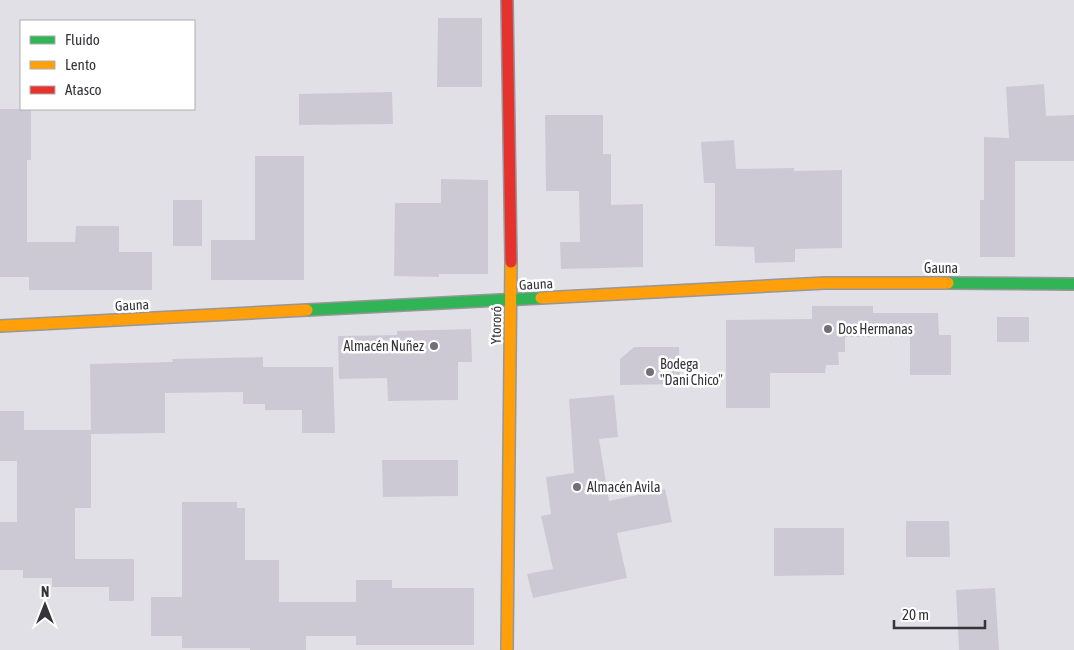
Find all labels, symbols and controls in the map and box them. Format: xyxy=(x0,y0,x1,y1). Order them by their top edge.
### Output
legend xyxy=(20,20,195,110)
text: Fluido xyxy=(65,31,100,48)
text: Lento xyxy=(65,56,96,73)
text: Atasco xyxy=(65,81,102,98)
street label: Gauna xyxy=(924,260,958,276)
street label: Gauna xyxy=(519,275,553,293)
street label: Gauna xyxy=(115,296,149,314)
street label: Ytororó xyxy=(488,306,504,344)
place label: Dos Hermanas xyxy=(838,321,913,337)
marker: Dos Hermanas xyxy=(822,323,834,335)
place label: Almacén Nuñez xyxy=(343,338,424,354)
marker: Almacén Nuñez xyxy=(428,340,440,352)
place label: Bodega "Dani Chico" xyxy=(660,356,723,388)
marker: Bodega "Dani Chico" xyxy=(644,366,656,378)
place label: Almacén Avila xyxy=(587,479,660,495)
marker: Almacén Avila xyxy=(571,481,583,493)
north arrow xyxy=(20,580,70,630)
text: N xyxy=(41,584,49,600)
scale bar xyxy=(894,598,985,630)
text: 20 m xyxy=(902,606,929,623)

